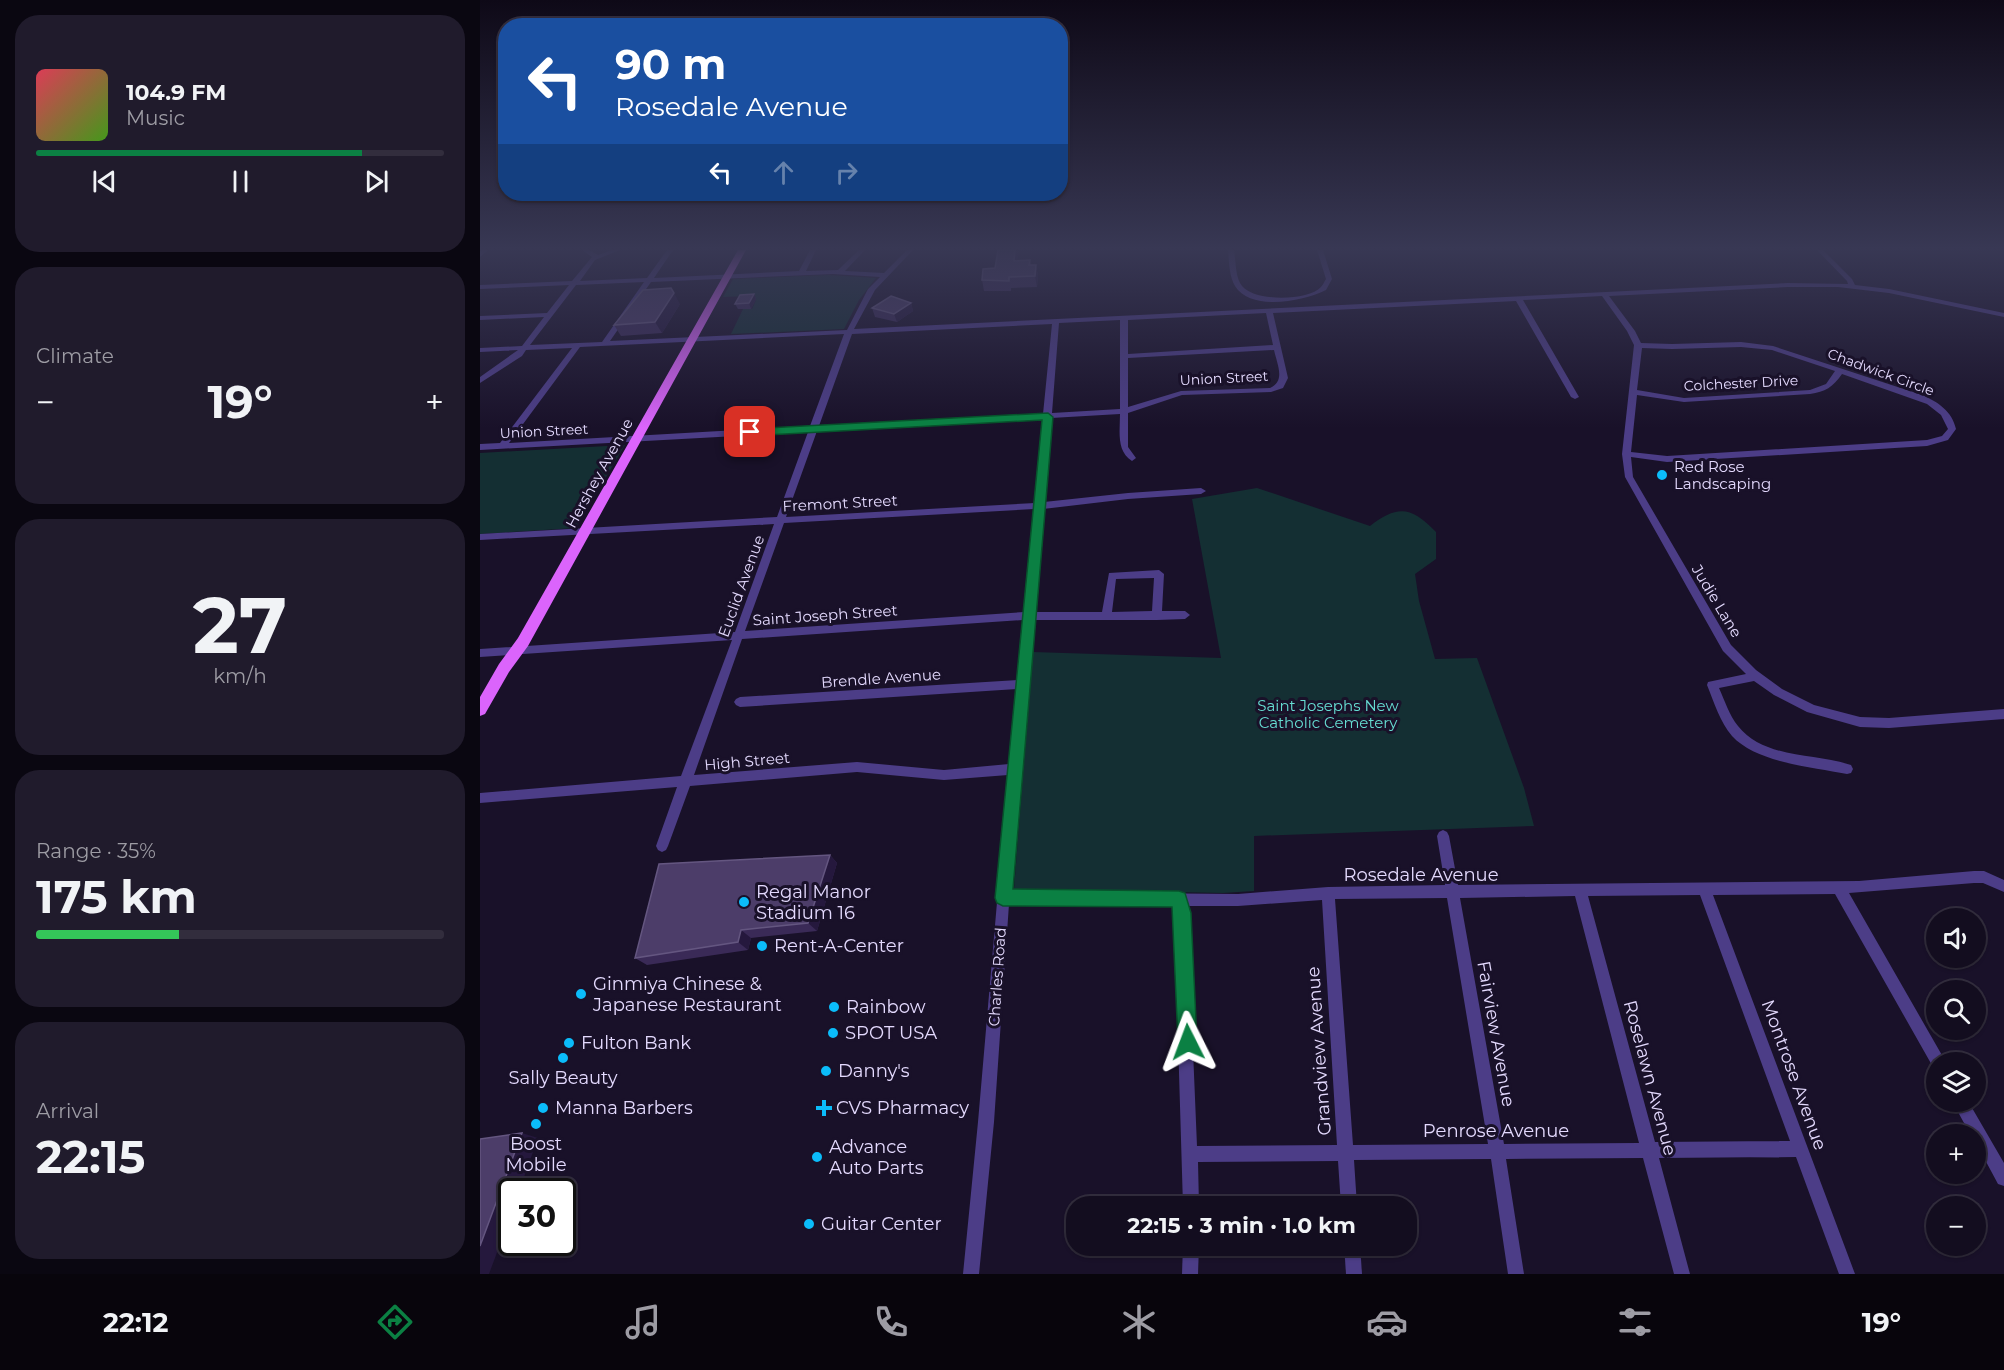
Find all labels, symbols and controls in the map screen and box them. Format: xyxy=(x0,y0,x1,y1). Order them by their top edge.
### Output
text: 90 m xyxy=(615,38,726,90)
icon: left xyxy=(516,42,594,120)
text: 104.9 FM xyxy=(126,79,226,106)
text: Rosedale Avenue xyxy=(615,90,848,123)
text: Music xyxy=(126,106,185,130)
icon: left xyxy=(704,156,737,189)
icon: ahead xyxy=(767,156,800,189)
icon: right xyxy=(830,156,863,189)
icon: previous xyxy=(88,165,121,198)
icon: pause xyxy=(224,165,257,198)
icon: next xyxy=(360,165,393,198)
text: Climate xyxy=(36,344,114,368)
street label: Chadwick Circle xyxy=(1825,344,1937,400)
street label: Union Street xyxy=(1179,367,1269,389)
street label: Colchester Drive xyxy=(1683,371,1799,395)
text: 19° xyxy=(207,374,273,429)
text: − xyxy=(36,382,55,422)
text: + xyxy=(425,382,444,422)
pin xyxy=(724,406,775,457)
street label: Hershey Avenue xyxy=(561,415,637,531)
icon: arrive xyxy=(733,415,766,448)
street label: Union Street xyxy=(499,420,589,442)
place label: Red Rose Landscaping xyxy=(1674,457,1771,493)
marker: Red Rose Landscaping xyxy=(1655,468,1669,482)
street label: Fremont Street xyxy=(782,491,898,515)
street label: Euclid Avenue xyxy=(714,532,768,640)
street label: Judie Lane xyxy=(1687,560,1746,641)
text: 27 xyxy=(193,577,287,673)
street label: Saint Joseph Street xyxy=(752,600,898,630)
text: km/h xyxy=(213,664,267,688)
street label: Brendle Avenue xyxy=(820,664,942,692)
park label: Saint Josephs New Catholic Cemetery xyxy=(1257,696,1400,732)
street label: High Street xyxy=(703,748,791,774)
text: Range · 35% xyxy=(36,839,156,863)
street label: Rosedale Avenue xyxy=(1343,864,1499,886)
text: 175 km xyxy=(36,869,197,924)
place label: Regal Manor Stadium 16 xyxy=(756,881,871,924)
marker: Regal Manor Stadium 16 xyxy=(737,895,751,909)
map controls xyxy=(1926,908,1986,1256)
button: sound xyxy=(1926,908,1986,968)
street label: Charles Road xyxy=(984,927,1010,1027)
place label: Rent-A-Center xyxy=(774,935,904,957)
marker: Rent-A-Center xyxy=(755,939,769,953)
street label: Fairview Avenue xyxy=(1472,959,1520,1109)
street label: Grandview Avenue xyxy=(1302,966,1336,1136)
place label: Ginmiya Chinese & Japanese Restaurant xyxy=(592,973,782,1016)
button: search xyxy=(1926,980,1986,1040)
marker: Ginmiya Chinese & Japanese Restaurant xyxy=(574,987,588,1001)
place label: Rainbow xyxy=(846,996,926,1018)
street label: Montrose Avenue xyxy=(1757,997,1831,1153)
street label: Roselawn Avenue xyxy=(1619,998,1681,1158)
marker: Rainbow xyxy=(827,1000,841,1014)
position arrow xyxy=(1156,1010,1220,1074)
place label: SPOT USA xyxy=(845,1022,937,1044)
marker: SPOT USA xyxy=(826,1026,840,1040)
place label: Fulton Bank xyxy=(581,1032,691,1054)
marker: Fulton Bank xyxy=(562,1036,576,1050)
marker: Sally Beauty xyxy=(556,1051,570,1065)
button: layers xyxy=(1926,1052,1986,1112)
place label: Danny's xyxy=(838,1060,910,1082)
marker: Danny's xyxy=(819,1064,833,1078)
place label: Sally Beauty xyxy=(508,1067,618,1089)
place label: Manna Barbers xyxy=(555,1097,693,1119)
place label: CVS Pharmacy xyxy=(836,1097,969,1119)
text: Arrival xyxy=(36,1099,99,1123)
marker: Manna Barbers xyxy=(536,1101,550,1115)
marker: CVS Pharmacy xyxy=(817,1101,831,1115)
marker: Boost Mobile xyxy=(529,1117,543,1131)
street label: Penrose Avenue xyxy=(1423,1120,1569,1142)
button: + xyxy=(1926,1124,1986,1184)
text: 22:15 xyxy=(36,1129,145,1184)
place label: Boost Mobile xyxy=(505,1133,567,1176)
place label: Advance Auto Parts xyxy=(829,1136,924,1179)
marker: Advance Auto Parts xyxy=(810,1150,824,1164)
speed limit sign: 30 xyxy=(498,1178,576,1256)
button: − xyxy=(1926,1196,1986,1256)
text: 22:15 · 3 min · 1.0 km xyxy=(1127,1212,1356,1239)
place label: Guitar Center xyxy=(821,1213,942,1235)
marker: Guitar Center xyxy=(802,1217,816,1231)
icon: directions xyxy=(374,1301,416,1343)
icon: music xyxy=(622,1301,664,1343)
icon: phone xyxy=(870,1301,912,1343)
icon: climate xyxy=(1118,1301,1160,1343)
icon: car xyxy=(1366,1301,1408,1343)
icon: filters xyxy=(1614,1301,1656,1343)
text: 22:12 xyxy=(103,1306,168,1339)
text: 19° xyxy=(1862,1306,1901,1339)

